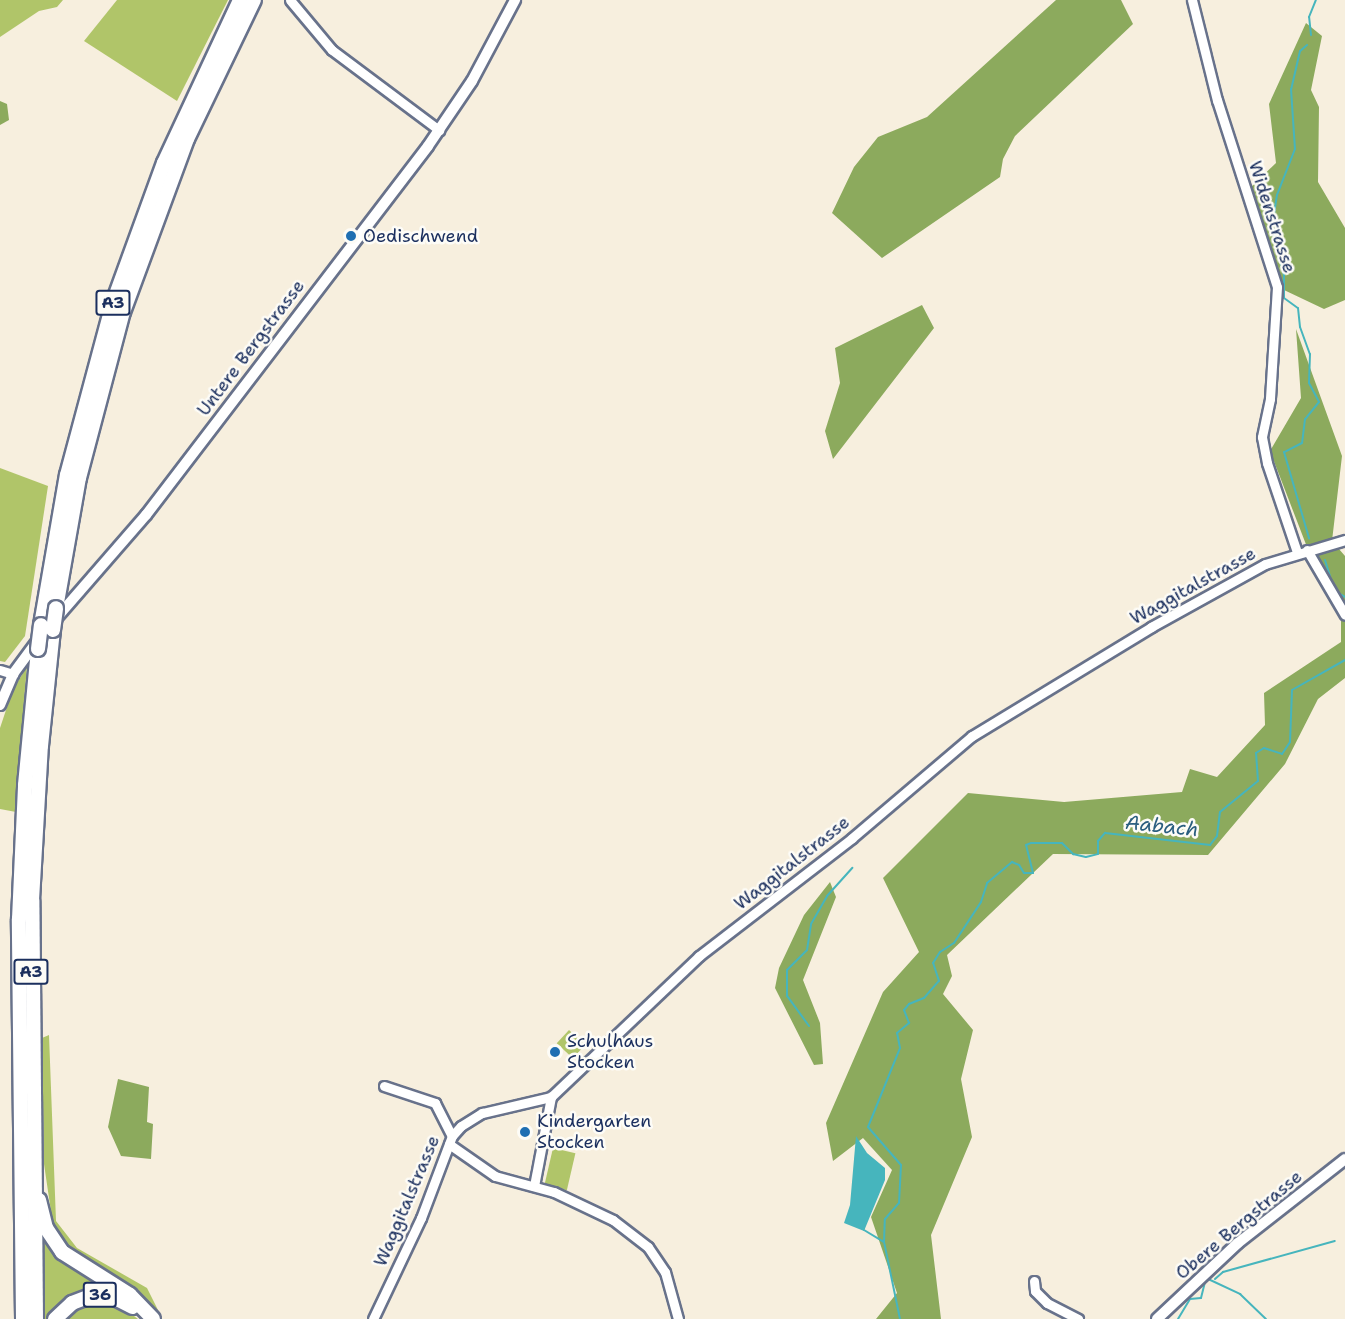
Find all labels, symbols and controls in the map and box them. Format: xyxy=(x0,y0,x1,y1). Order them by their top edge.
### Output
street label: Widenstrasse xyxy=(1244,158,1300,276)
place label: Oedischwend xyxy=(363,225,478,247)
marker: Oedischwend xyxy=(344,229,358,243)
street label: Untere Bergstrasse xyxy=(193,276,309,420)
road number: A3 xyxy=(95,290,131,316)
street label: Waggitalstrasse xyxy=(1126,543,1260,629)
water label: Aabach xyxy=(1124,810,1200,842)
street label: Waggitalstrasse xyxy=(730,811,854,915)
road number: A3 xyxy=(13,959,49,985)
place label: Schulhaus Stocken xyxy=(567,1031,653,1074)
marker: Schulhaus Stocken xyxy=(548,1045,562,1059)
place label: Kindergarten Stocken xyxy=(537,1111,651,1154)
marker: Kindergarten Stocken xyxy=(518,1125,532,1139)
street label: Waggitalstrasse xyxy=(370,1132,444,1270)
street label: Obere Bergstrasse xyxy=(1171,1166,1307,1284)
road number: 36 xyxy=(82,1282,118,1308)

